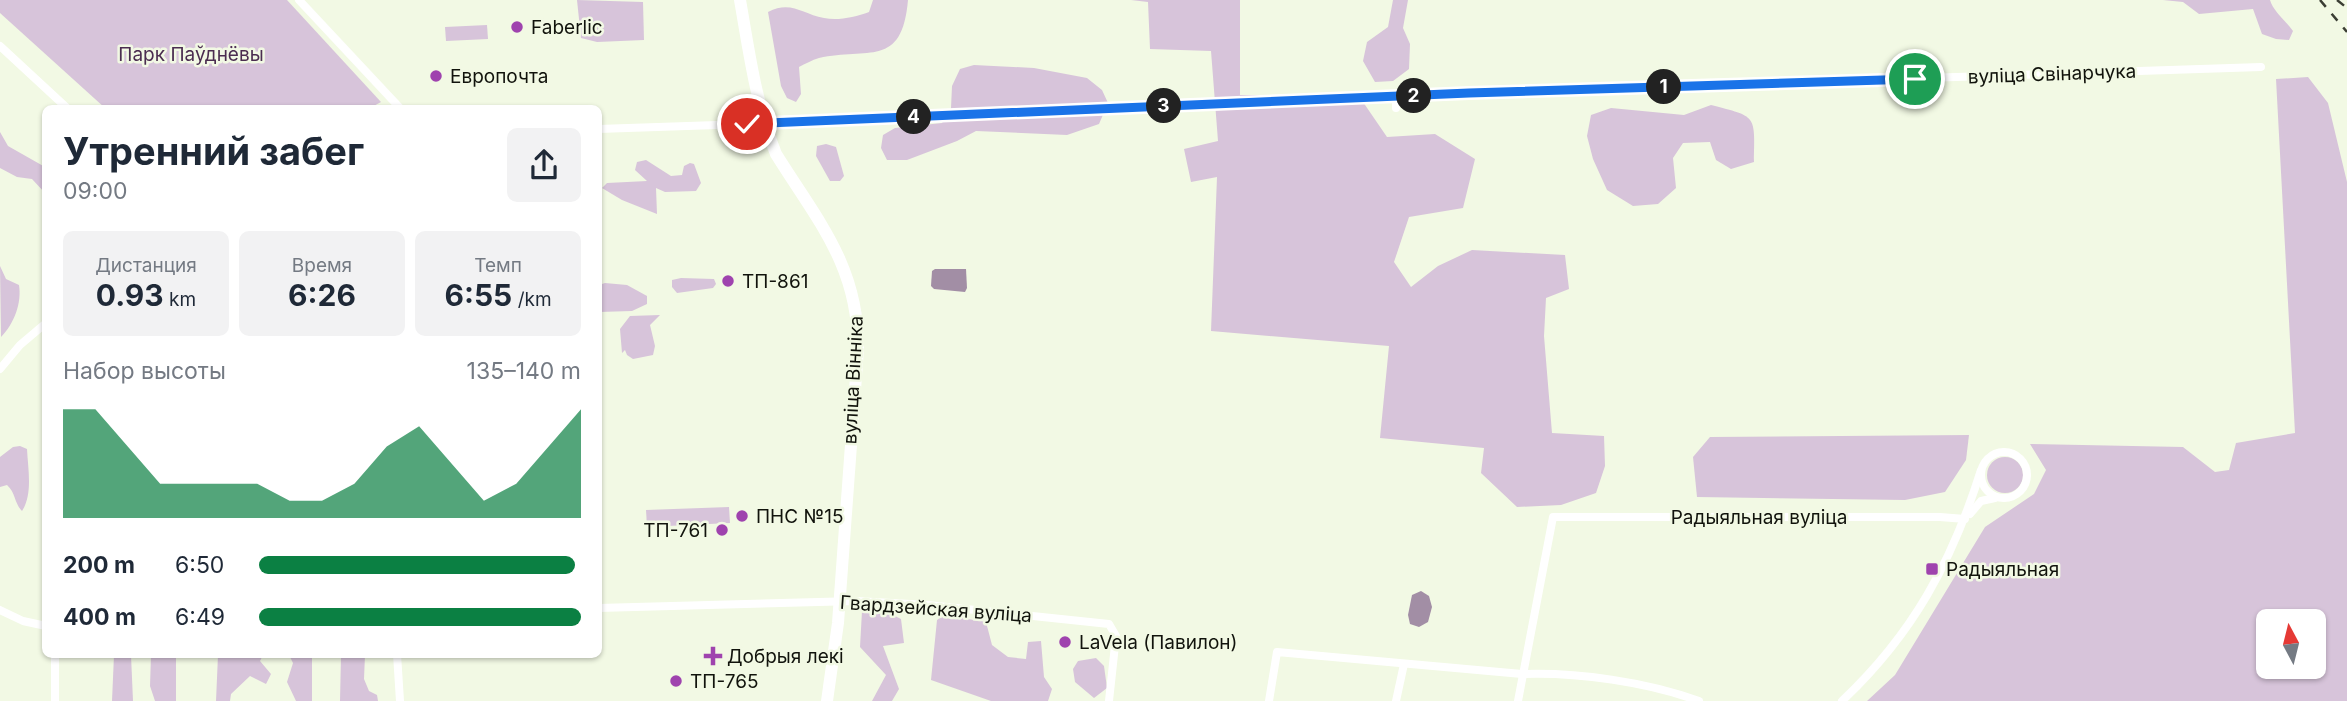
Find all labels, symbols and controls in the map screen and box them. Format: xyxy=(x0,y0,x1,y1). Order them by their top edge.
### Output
place label: Faberlic xyxy=(531,16,603,39)
marker: Faberlic xyxy=(509,19,525,35)
park label: Парк Паўднёвы xyxy=(118,43,264,66)
pin xyxy=(1885,49,1945,109)
icon: arrive xyxy=(1896,60,1934,98)
street label: вуліца Свінарчука xyxy=(1967,60,2137,88)
place label: Европочта xyxy=(450,65,548,88)
marker: Европочта xyxy=(428,68,444,84)
pin: 1 xyxy=(1646,70,1682,104)
text: 1 xyxy=(1659,75,1668,98)
pin: 2 xyxy=(1396,78,1432,114)
text: 2 xyxy=(1408,84,1419,107)
pin: 3 xyxy=(1146,88,1182,124)
pin xyxy=(717,94,777,154)
text: 3 xyxy=(1157,94,1170,117)
pin: 4 xyxy=(897,100,932,134)
icon: check xyxy=(728,105,766,143)
text: 4 xyxy=(907,105,920,128)
text: Утренний забег xyxy=(63,128,364,174)
button: share xyxy=(507,128,581,202)
text: 09:00 xyxy=(63,177,127,205)
text: Дистанция xyxy=(95,254,197,277)
text: Время xyxy=(292,254,352,277)
text: Темп xyxy=(474,254,522,277)
place label: ТП-861 xyxy=(742,270,808,293)
marker: ТП-861 xyxy=(720,273,736,289)
text: 0.93 xyxy=(96,277,164,313)
text: 6:26 xyxy=(288,277,356,313)
text: 6:55 xyxy=(444,277,512,313)
text: km xyxy=(164,288,196,311)
text: /km xyxy=(512,288,552,311)
street label: вуліца Вінніка xyxy=(838,315,868,445)
text: Набор высоты xyxy=(63,357,226,385)
text: 135–140 m xyxy=(467,357,581,385)
place label: ПНС №15 xyxy=(756,505,844,528)
street label: Радыяльная вуліца xyxy=(1671,506,1847,529)
marker: ПНС №15 xyxy=(734,508,750,524)
place label: ТП-761 xyxy=(643,519,708,542)
marker: ТП-761 xyxy=(714,522,730,538)
text: 200 m xyxy=(63,551,135,579)
text: 6:50 xyxy=(175,551,224,579)
place label: Радыяльная xyxy=(1946,558,2059,581)
marker: Радыяльная xyxy=(1924,561,1940,577)
street label: Гвардзейская вуліца xyxy=(839,591,1033,627)
text: 400 m xyxy=(63,603,136,631)
text: 6:49 xyxy=(175,603,225,631)
north arrow xyxy=(2256,609,2326,679)
map controls xyxy=(2256,609,2326,679)
place label: LaVela (Павилон) xyxy=(1079,631,1237,654)
marker: LaVela (Павилон) xyxy=(1057,634,1073,650)
place label: Добрыя лекі xyxy=(727,645,844,668)
marker: Добрыя лекі xyxy=(705,648,721,664)
place label: ТП-765 xyxy=(690,670,759,693)
marker: ТП-765 xyxy=(668,673,684,689)

